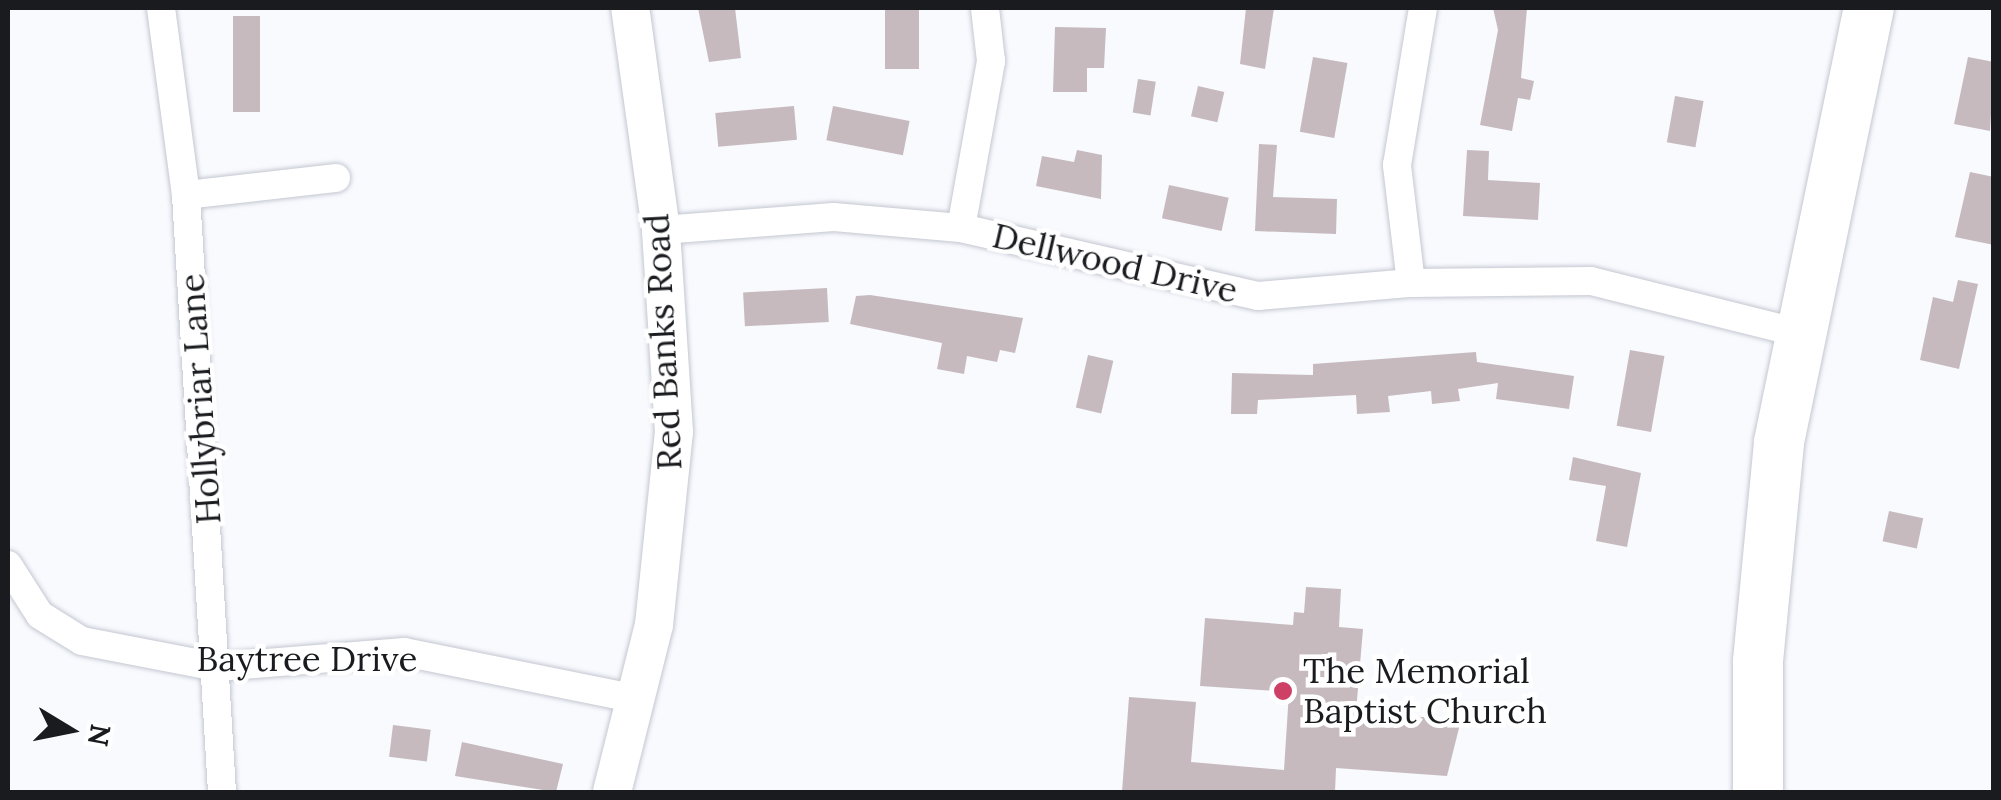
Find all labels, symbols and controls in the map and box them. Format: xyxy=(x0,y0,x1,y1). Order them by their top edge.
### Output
street label: Red Banks Road xyxy=(635,213,691,471)
street label: Dellwood Drive xyxy=(988,214,1242,312)
street label: Hollybriar Lane xyxy=(170,272,230,526)
street label: Baytree Drive xyxy=(196,638,418,680)
place label: The Memorial Baptist Church xyxy=(1303,650,1547,732)
north arrow xyxy=(20,680,120,780)
marker: The Memorial Baptist Church xyxy=(1272,680,1294,702)
text: N xyxy=(80,721,119,749)

